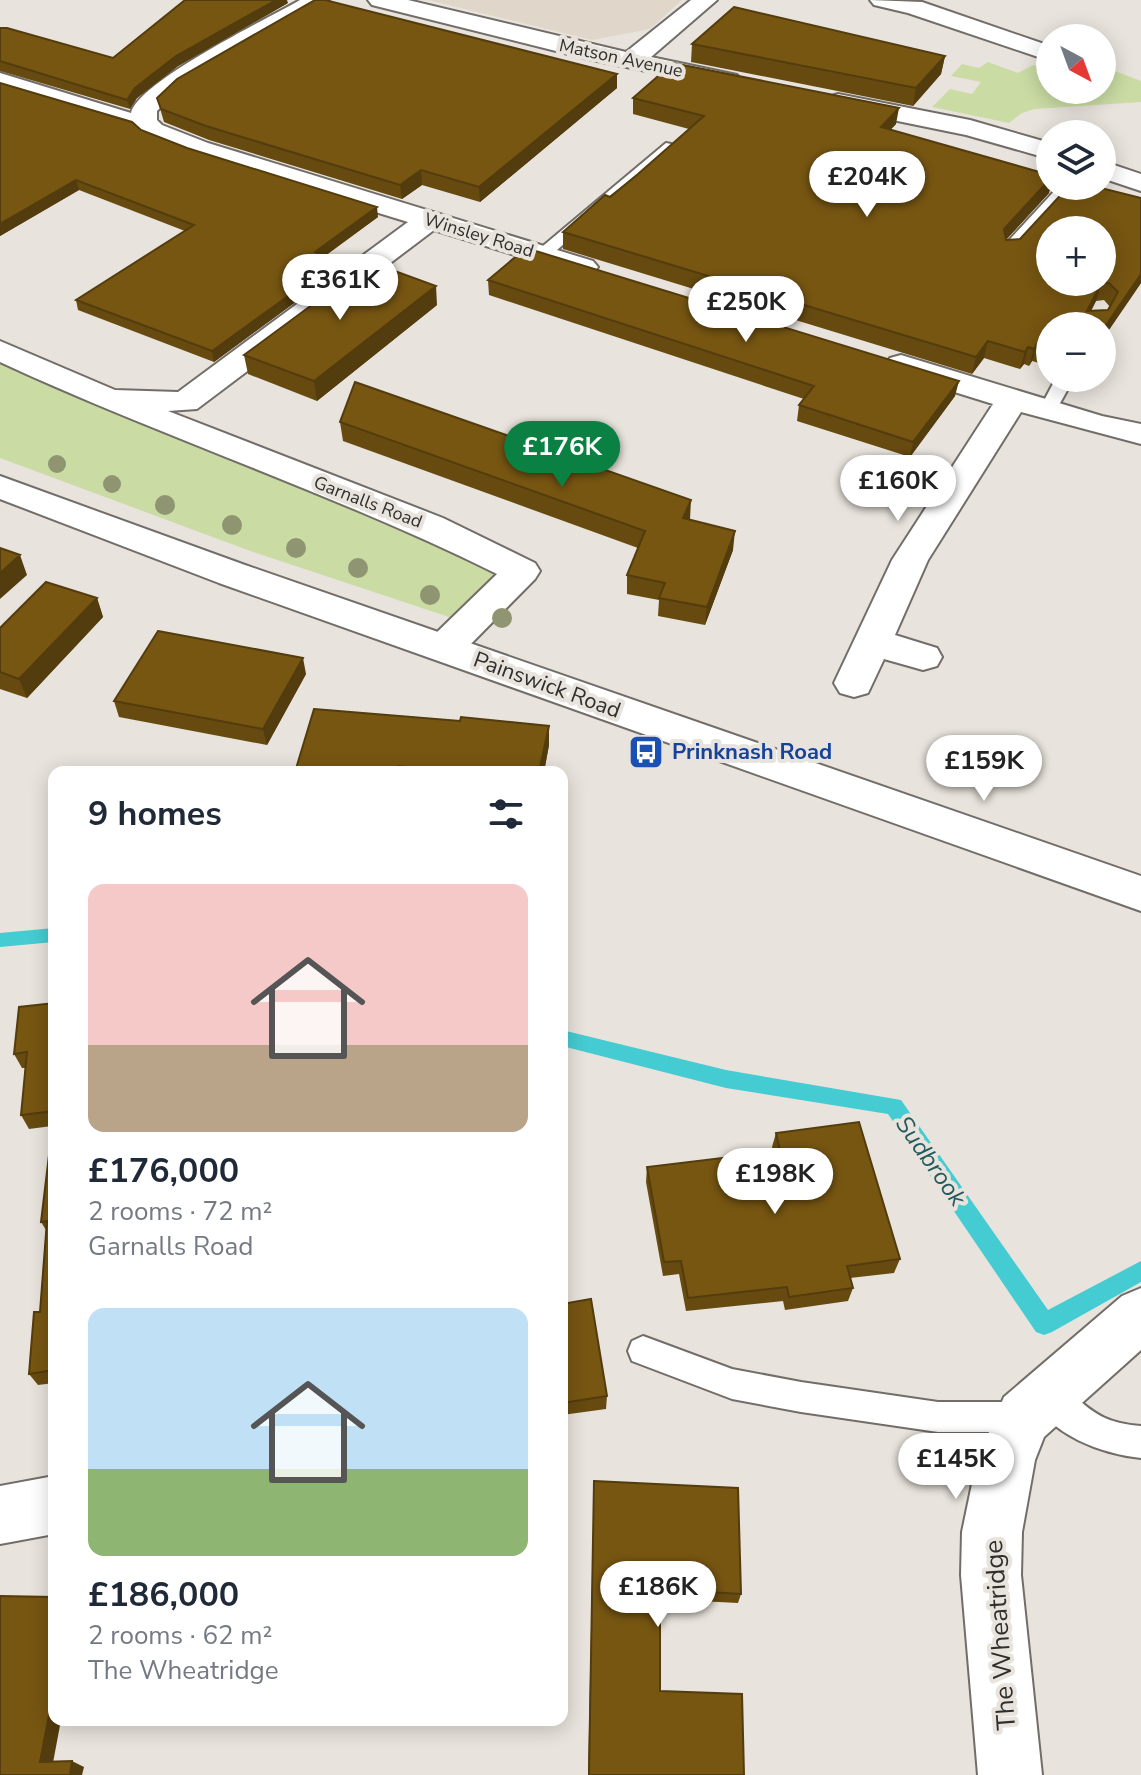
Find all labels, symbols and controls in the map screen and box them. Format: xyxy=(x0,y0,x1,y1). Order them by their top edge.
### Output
north arrow xyxy=(1036,24,1116,104)
map controls xyxy=(1036,24,1116,392)
street label: Matson Avenue xyxy=(557,33,685,83)
button: layers xyxy=(1036,120,1116,200)
pin: £204K xyxy=(811,151,923,219)
text: £204K xyxy=(827,159,907,194)
street label: Winsley Road xyxy=(421,207,537,263)
button: + xyxy=(1036,216,1116,296)
pin: £361K xyxy=(284,254,396,322)
text: £361K xyxy=(300,262,380,297)
pin: £250K xyxy=(690,276,802,344)
text: £250K xyxy=(706,284,786,319)
button: − xyxy=(1036,312,1116,392)
pin: £176K xyxy=(506,421,618,489)
text: £176K xyxy=(522,429,602,464)
pin: £160K xyxy=(842,455,954,523)
text: £160K xyxy=(858,463,938,498)
street label: Garnalls Road xyxy=(310,470,426,534)
street label: Painswick Road xyxy=(469,644,625,726)
bus stop icon: Prinknash Road xyxy=(627,733,665,771)
pin: £159K xyxy=(928,735,1040,803)
place label: Prinknash Road xyxy=(672,737,832,767)
text: £159K xyxy=(944,743,1024,778)
text: 9 homes xyxy=(88,791,222,837)
icon: filters xyxy=(484,792,528,836)
icon: home xyxy=(236,936,380,1080)
water label: Sudbrook xyxy=(888,1109,974,1213)
text: £176,000 xyxy=(88,1148,239,1194)
pin: £198K xyxy=(719,1148,831,1216)
text: £198K xyxy=(735,1156,815,1191)
text: 2 rooms · 72 m² xyxy=(88,1194,272,1229)
text: Garnalls Road xyxy=(88,1229,253,1264)
icon: home xyxy=(236,1360,380,1504)
pin: £145K xyxy=(900,1433,1012,1501)
text: £145K xyxy=(916,1441,996,1476)
street label: The Wheatridge xyxy=(976,1539,1024,1731)
pin: £186K xyxy=(602,1561,714,1629)
text: £186K xyxy=(618,1569,698,1604)
text: £186,000 xyxy=(88,1572,239,1618)
text: 2 rooms · 62 m² xyxy=(88,1618,272,1653)
text: The Wheatridge xyxy=(88,1653,279,1688)

